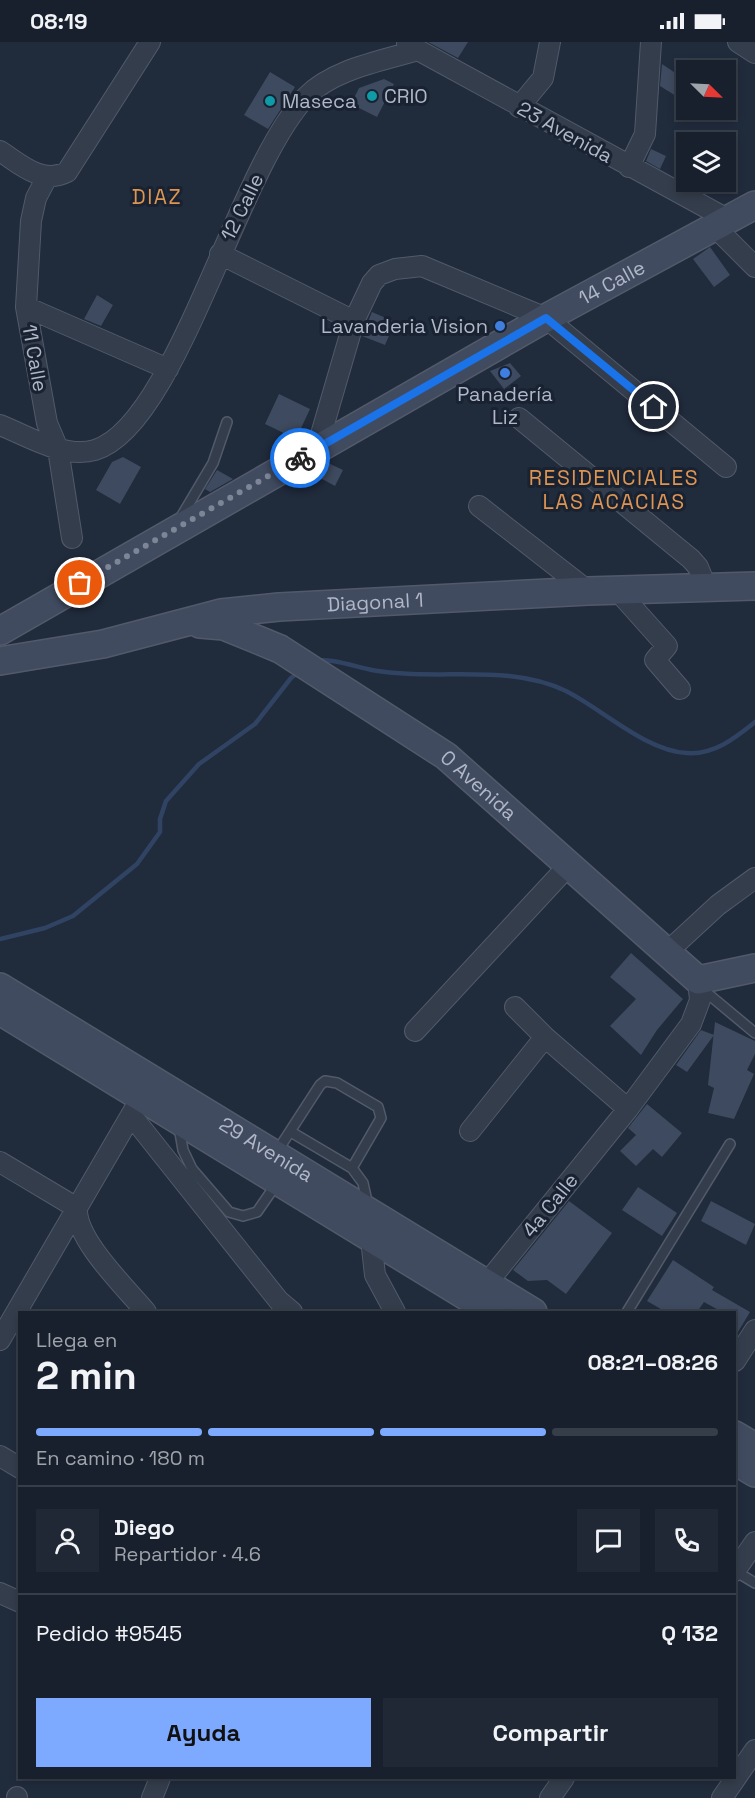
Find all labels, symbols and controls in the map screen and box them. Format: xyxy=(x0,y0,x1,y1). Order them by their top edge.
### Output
text: 08:19 xyxy=(30,7,88,35)
north arrow xyxy=(676,60,736,120)
map controls xyxy=(676,60,736,192)
place label: CRIO xyxy=(384,83,428,109)
place label: Maseca xyxy=(282,88,357,114)
marker: CRIO xyxy=(365,89,379,103)
marker: Maseca xyxy=(263,94,277,108)
street label: 23 Avenida xyxy=(513,95,617,169)
button: layers xyxy=(676,132,736,192)
street label: 12 Calle xyxy=(215,169,269,245)
district label: DIAZ xyxy=(132,183,182,210)
street label: 14 Calle xyxy=(574,254,650,311)
place label: Lavanderia Vision xyxy=(321,313,488,339)
marker: Lavanderia Vision xyxy=(493,319,507,333)
street label: 11 Calle xyxy=(16,322,54,394)
marker: Panadería Liz xyxy=(498,366,512,380)
place label: Panadería Liz xyxy=(457,381,553,430)
pin xyxy=(628,381,679,432)
icon: home xyxy=(637,390,670,423)
courier xyxy=(270,428,330,488)
icon: bike xyxy=(284,442,317,475)
district label: RESIDENCIALES LAS ACACIAS xyxy=(529,464,699,515)
pin xyxy=(54,557,105,608)
icon: bag xyxy=(63,566,96,599)
street label: Diagonal 1 xyxy=(326,587,424,618)
street label: 0 Avenida xyxy=(435,744,522,826)
street label: 29 Avenida xyxy=(215,1111,318,1188)
street label: 4a Calle xyxy=(516,1168,584,1242)
text: Llega en xyxy=(36,1327,117,1353)
text: 08:21–08:26 xyxy=(587,1348,718,1376)
text: 2 min xyxy=(36,1351,137,1400)
text: En camino · 180 m xyxy=(36,1445,205,1471)
button: person xyxy=(36,1509,99,1572)
button: chat xyxy=(577,1509,640,1572)
button: phone xyxy=(655,1509,718,1572)
text: Diego xyxy=(114,1513,175,1541)
text: Repartidor · 4.6 xyxy=(114,1541,261,1567)
text: Pedido #9545 xyxy=(36,1619,182,1647)
text: Q 132 xyxy=(661,1619,718,1647)
button: Ayuda xyxy=(36,1698,371,1767)
button: Compartir xyxy=(383,1698,718,1767)

